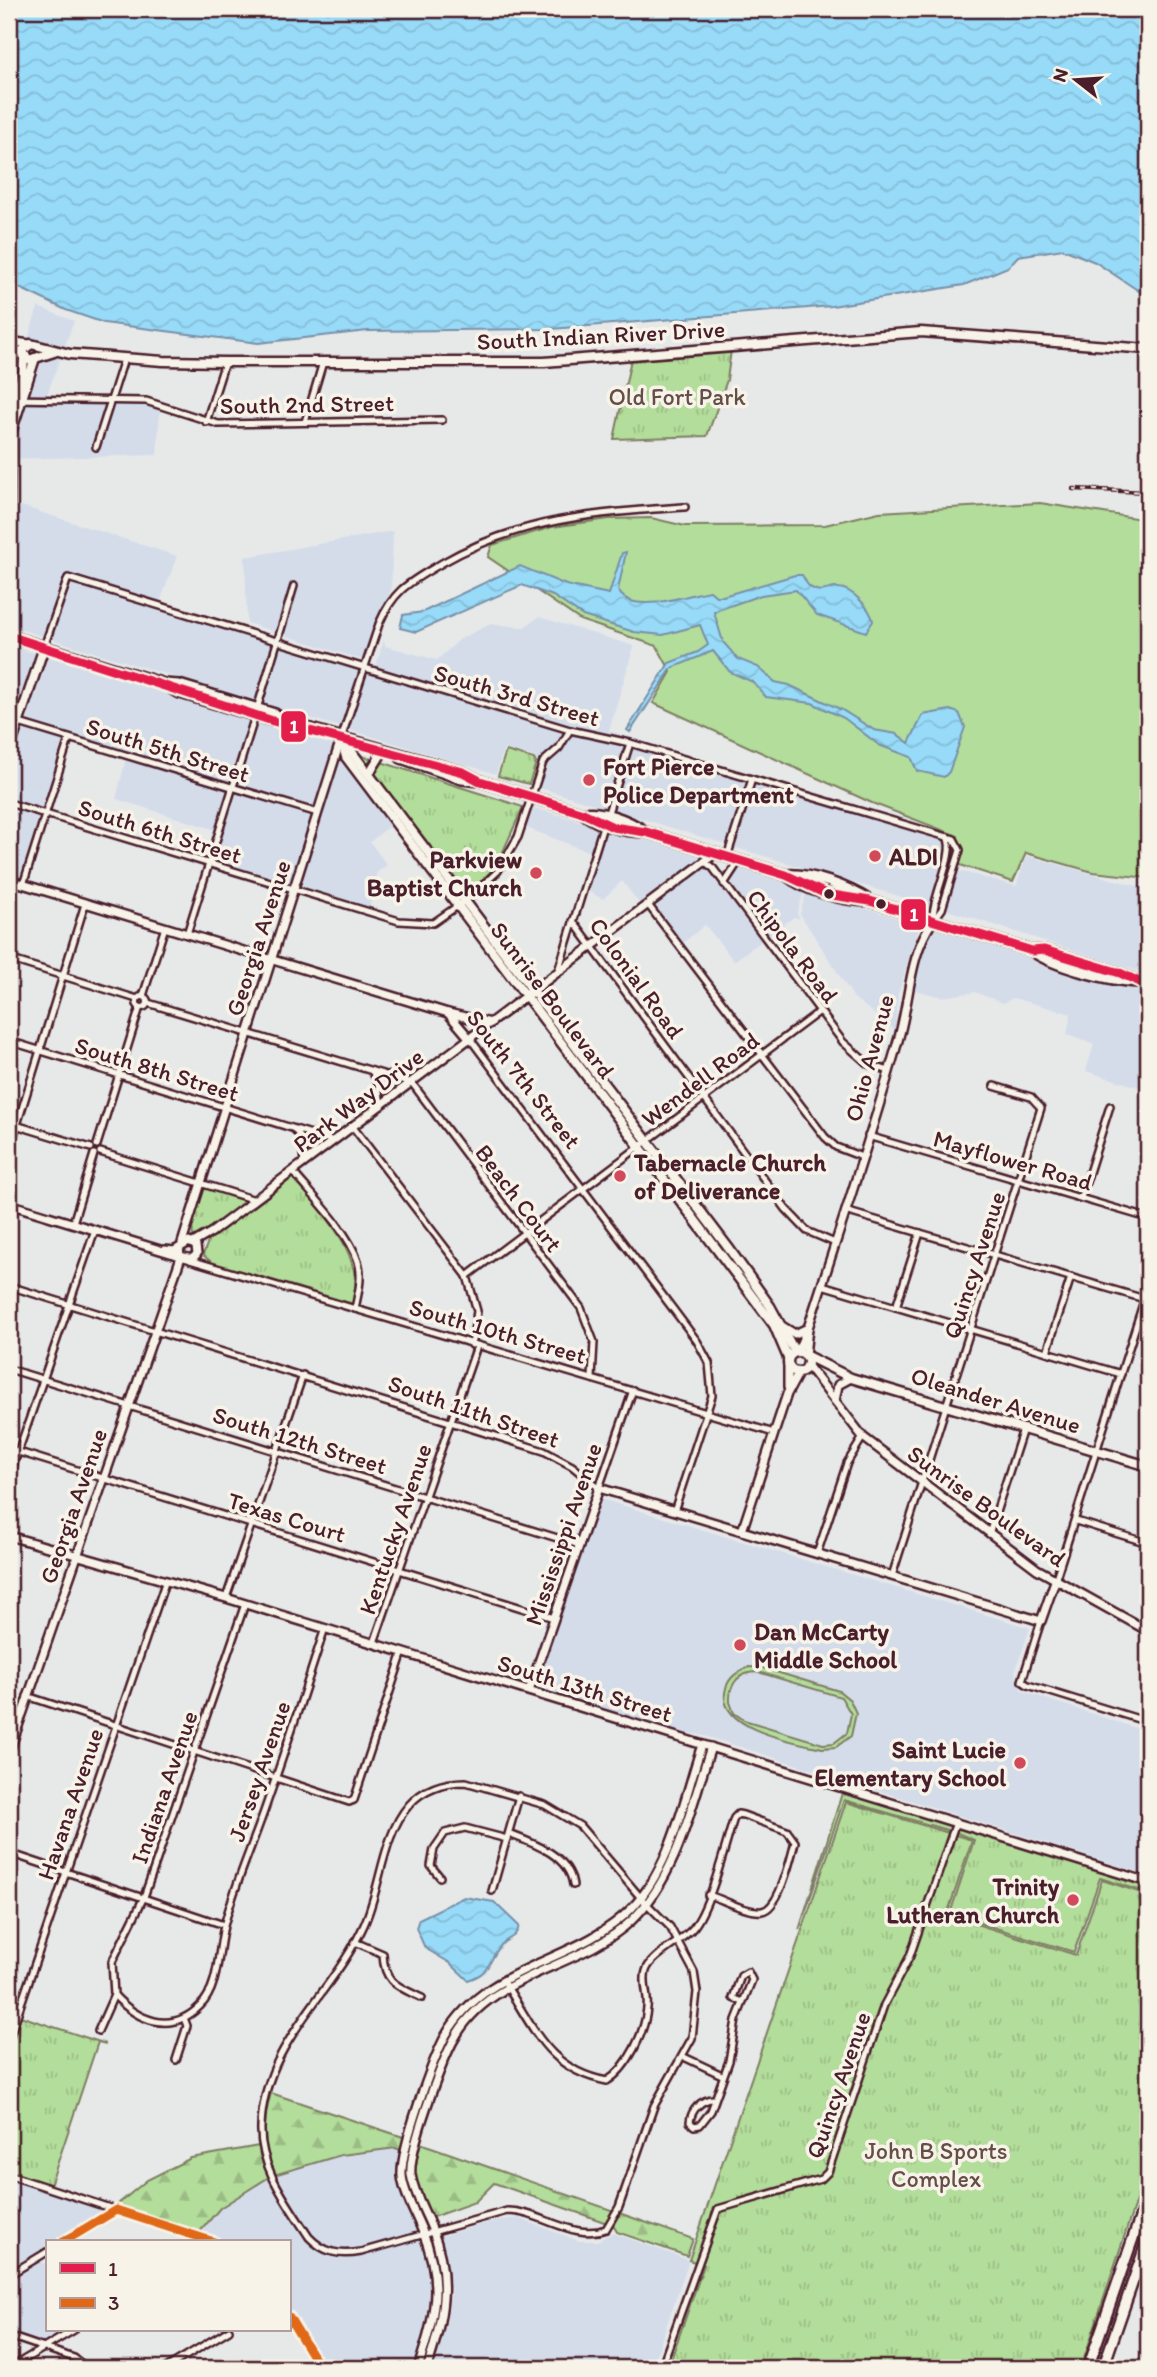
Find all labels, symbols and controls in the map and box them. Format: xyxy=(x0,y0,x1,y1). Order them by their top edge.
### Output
north arrow xyxy=(1042,46,1112,116)
text: N xyxy=(1047,66,1073,85)
street label: South Indian River Drive xyxy=(476,314,726,356)
park label: Old Fort Park xyxy=(608,382,746,411)
street label: South 2nd Street xyxy=(220,388,394,420)
street label: South 3rd Street xyxy=(431,658,603,732)
line badge: 1 xyxy=(280,710,307,743)
street label: South 5th Street xyxy=(83,711,253,789)
text: 1 xyxy=(290,715,299,738)
place label: Fort Pierce Police Department xyxy=(603,752,794,810)
marker: Fort Pierce Police Department xyxy=(581,772,597,788)
street label: South 6th Street xyxy=(75,792,245,870)
place label: ALDI xyxy=(888,842,938,871)
place label: Parkview Baptist Church xyxy=(367,845,523,903)
marker: ALDI xyxy=(867,848,883,864)
street label: Georgia Avenue xyxy=(219,856,297,1020)
marker: Parkview Baptist Church xyxy=(528,865,544,881)
street label: Chipola Road xyxy=(741,883,845,1009)
unlabelled marker xyxy=(822,887,836,901)
unlabelled marker xyxy=(874,897,888,911)
line badge: 1 xyxy=(900,898,927,931)
text: 1 xyxy=(910,903,919,926)
street label: Colonial Road xyxy=(583,912,691,1044)
street label: Sunrise Boulevard xyxy=(485,916,621,1084)
street label: Ohio Avenue xyxy=(838,991,900,1125)
street label: South 7th Street xyxy=(461,1004,587,1154)
street label: Wendell Road xyxy=(635,1025,765,1133)
street label: South 8th Street xyxy=(72,1030,242,1108)
street label: Park Way Drive xyxy=(287,1042,429,1158)
street label: Mayflower Road xyxy=(930,1123,1096,1197)
street label: Beach Court xyxy=(469,1139,569,1257)
place label: Tabernacle Church of Deliverance xyxy=(633,1148,826,1205)
marker: Tabernacle Church of Deliverance xyxy=(612,1168,628,1184)
street label: Quincy Avenue xyxy=(937,1188,1011,1342)
street label: South 10th Street xyxy=(406,1292,590,1370)
street label: Oleander Avenue xyxy=(908,1360,1084,1440)
street label: South 11th Street xyxy=(385,1368,563,1454)
street label: South 12th Street xyxy=(209,1400,391,1480)
street label: Georgia Avenue xyxy=(33,1425,113,1587)
street label: Mississippi Avenue xyxy=(518,1439,608,1629)
street label: Sunrise Boulevard xyxy=(902,1439,1072,1573)
street label: Kentucky Avenue xyxy=(352,1440,438,1618)
street label: Texas Court xyxy=(225,1485,349,1549)
place label: Dan McCarty Middle School xyxy=(754,1617,897,1674)
marker: Dan McCarty Middle School xyxy=(732,1637,748,1653)
street label: South 13th Street xyxy=(494,1648,676,1728)
street label: Jersey Avenue xyxy=(221,1697,297,1845)
street label: Indiana Avenue xyxy=(124,1707,204,1867)
street label: Havana Avenue xyxy=(30,1724,110,1884)
place label: Saint Lucie Elementary School xyxy=(815,1735,1006,1793)
marker: Saint Lucie Elementary School xyxy=(1012,1755,1028,1771)
place label: Trinity Lutheran Church xyxy=(886,1872,1060,1929)
marker: Trinity Lutheran Church xyxy=(1065,1892,1081,1908)
street label: Quincy Avenue xyxy=(799,2008,877,2162)
park label: John B Sports Complex xyxy=(865,2136,1008,2193)
legend xyxy=(46,2240,290,2332)
text: 1 xyxy=(108,2256,118,2281)
text: 3 xyxy=(108,2290,119,2315)

